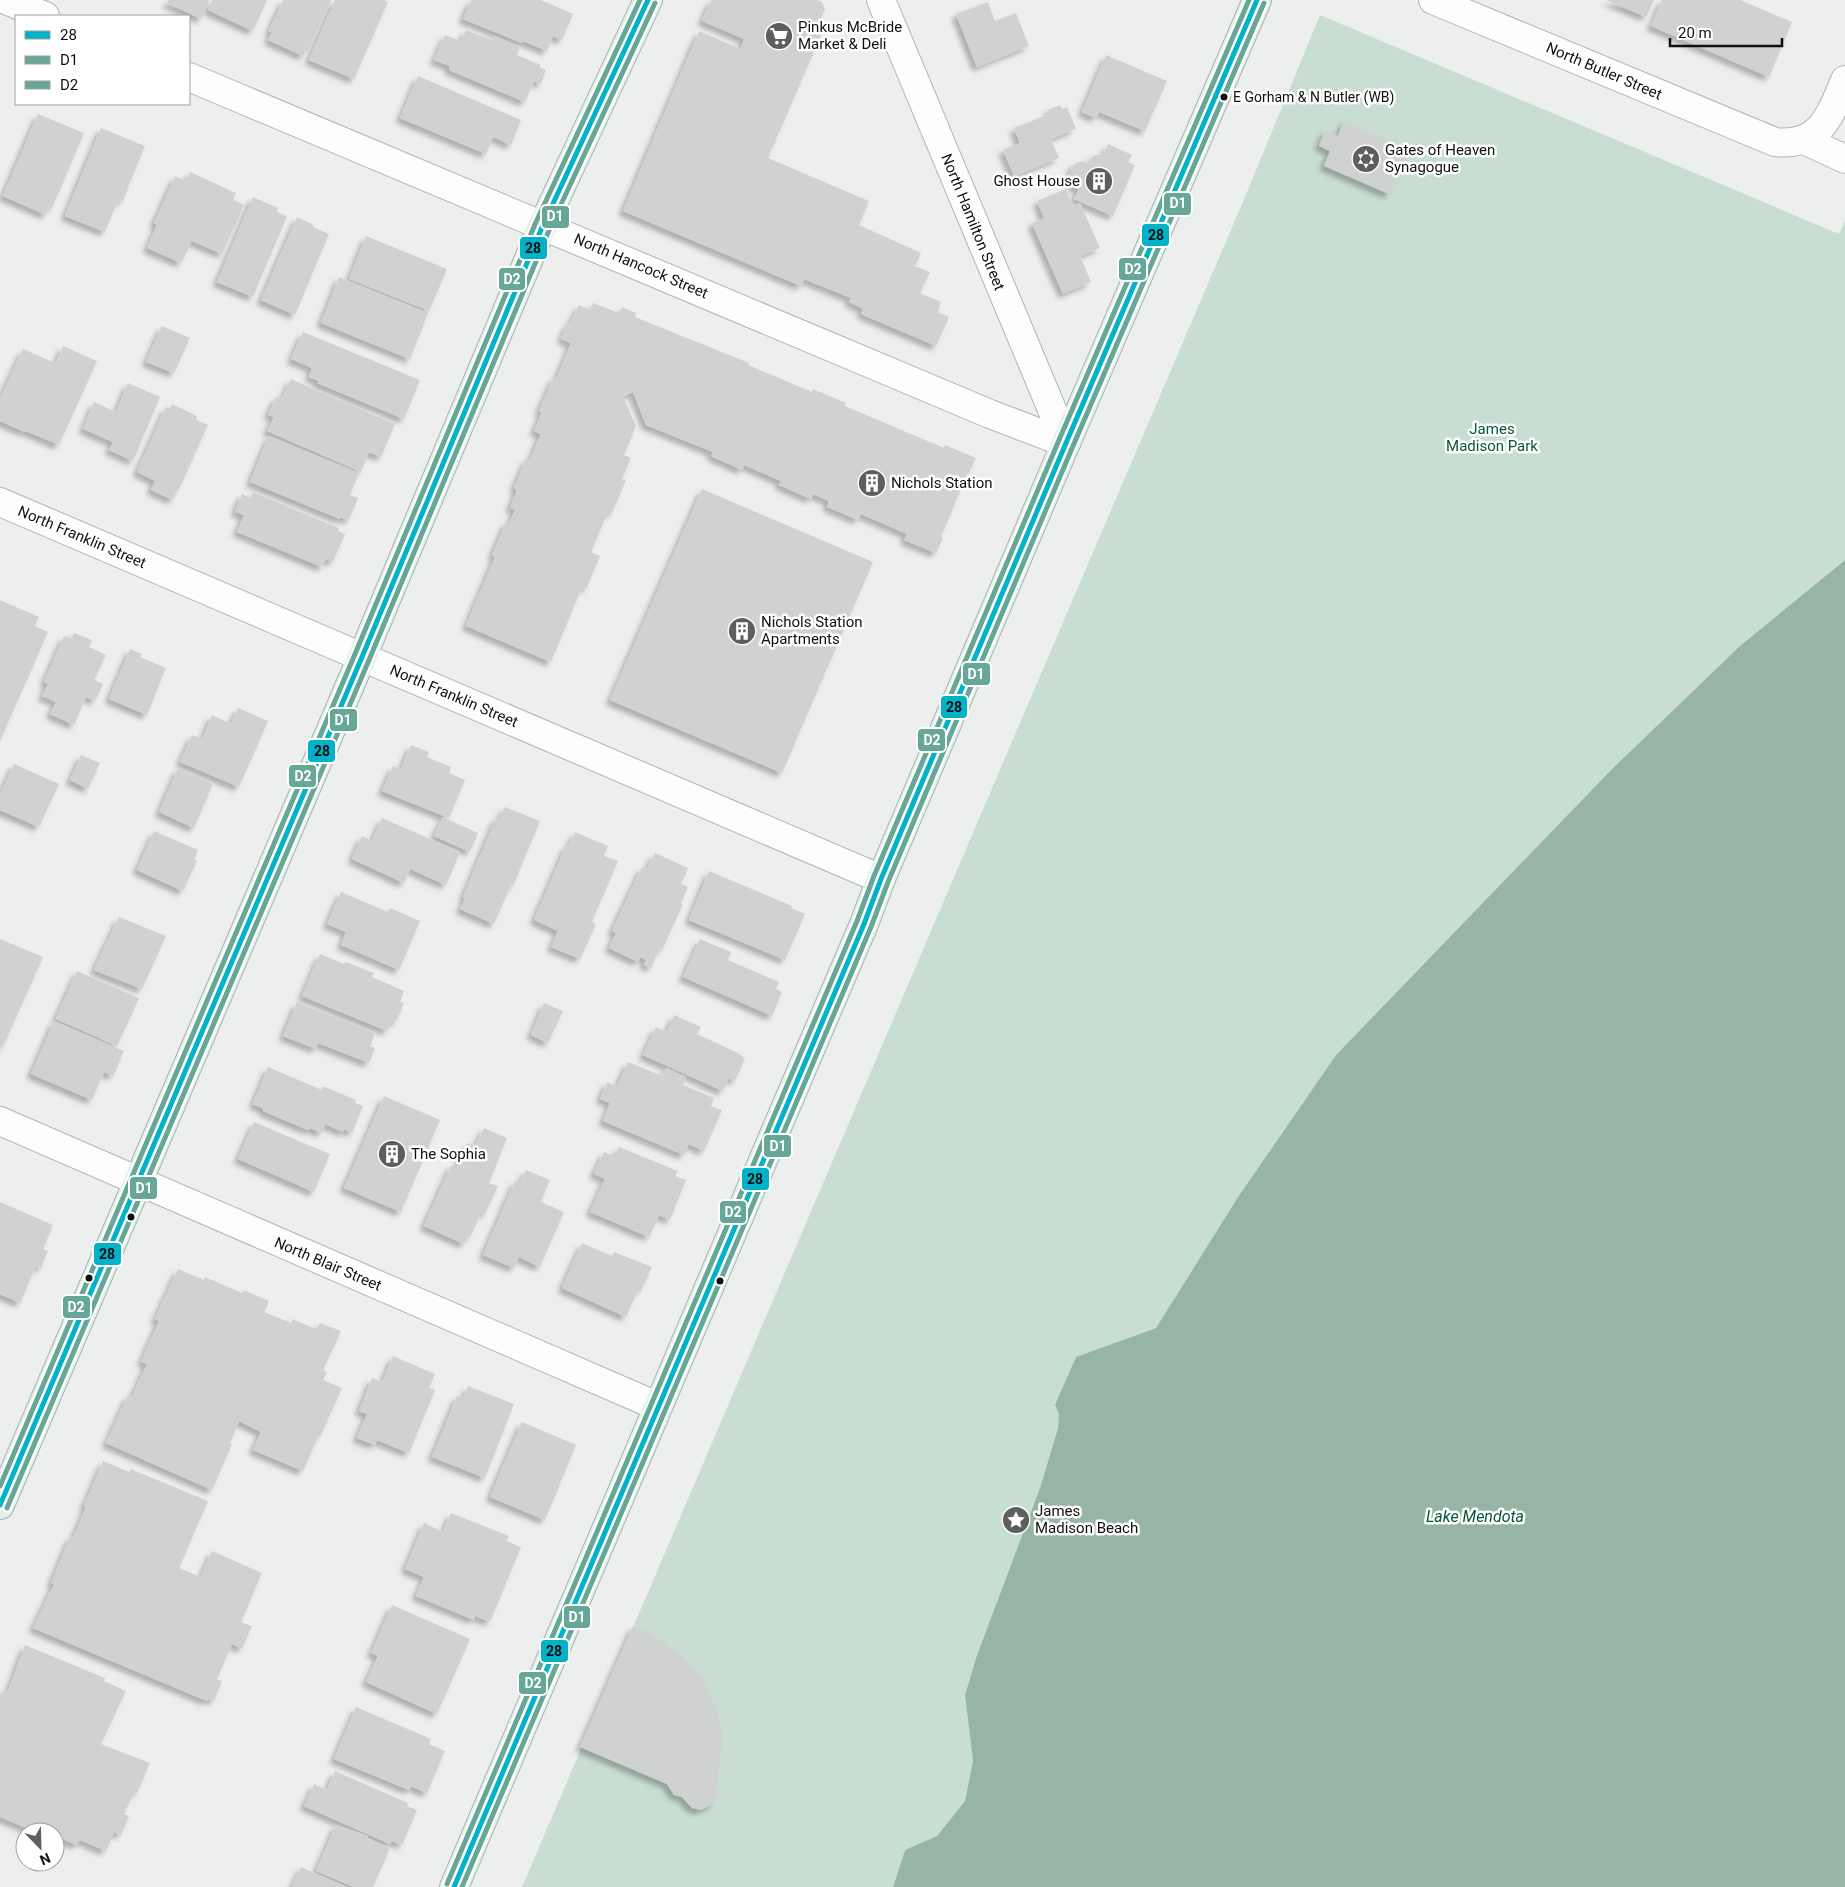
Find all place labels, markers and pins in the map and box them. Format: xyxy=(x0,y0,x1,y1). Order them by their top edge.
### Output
place label: Pinkus McBride Market & Deli xyxy=(798,18,902,53)
supermarket icon: Pinkus McBride Market & Deli xyxy=(764,21,794,51)
place label: E Gorham & N Butler (WB) xyxy=(1233,89,1394,106)
marker: E Gorham & N Butler (WB) xyxy=(1219,92,1229,102)
place label: Gates of Heaven Synagogue xyxy=(1385,141,1495,176)
synagogue icon: Gates of Heaven Synagogue xyxy=(1351,144,1381,174)
building icon: Ghost House xyxy=(1084,166,1114,196)
place label: Ghost House xyxy=(993,172,1080,190)
building icon: Nichols Station xyxy=(857,468,887,498)
place label: Nichols Station xyxy=(891,474,993,492)
place label: Nichols Station Apartments xyxy=(761,613,863,648)
building icon: Nichols Station Apartments xyxy=(727,616,757,646)
building icon: The Sophia xyxy=(377,1139,407,1169)
place label: The Sophia xyxy=(411,1145,486,1163)
unlabelled marker xyxy=(126,1212,136,1222)
unlabelled marker xyxy=(84,1273,94,1283)
unlabelled marker xyxy=(715,1276,725,1286)
place label: James Madison Beach xyxy=(1035,1502,1138,1537)
place icon: James Madison Beach xyxy=(1001,1505,1031,1535)

